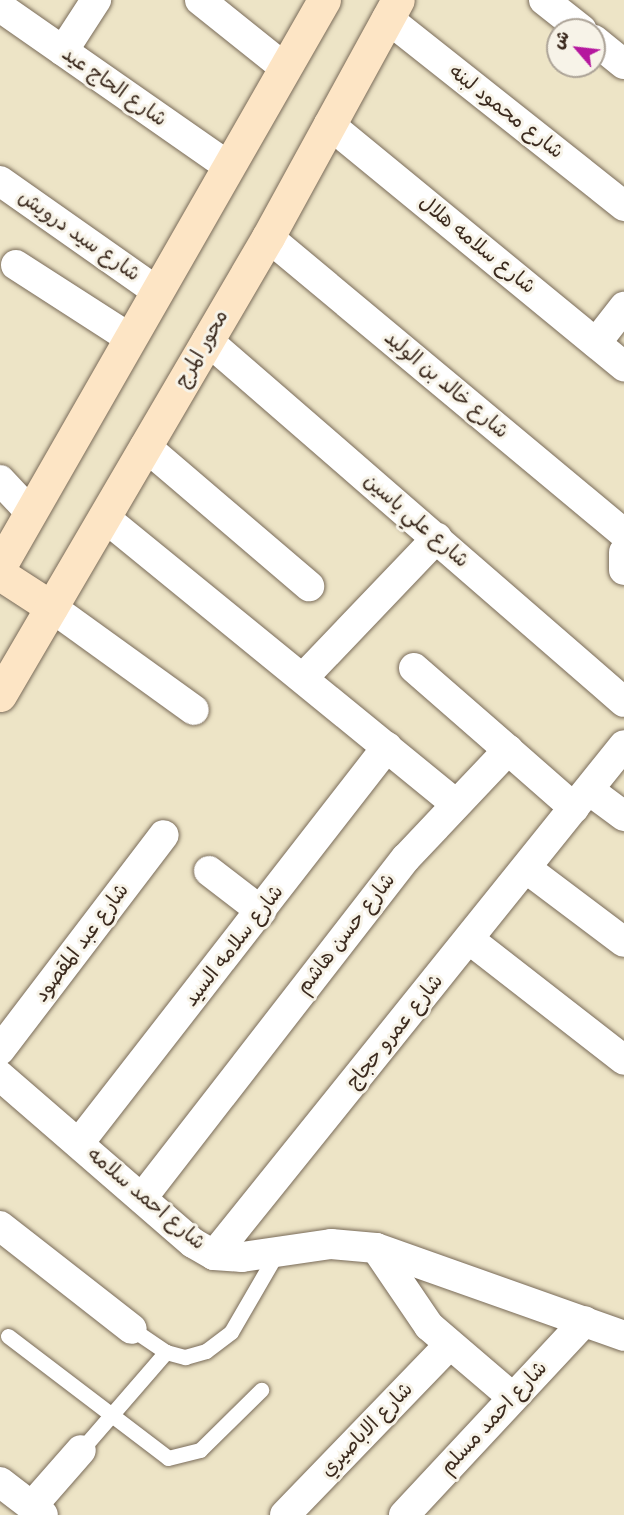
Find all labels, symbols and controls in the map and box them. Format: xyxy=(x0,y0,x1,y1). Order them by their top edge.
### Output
north arrow xyxy=(546,18,606,78)
text: ش xyxy=(549,28,574,52)
street label: شارع الحاج عيد xyxy=(57,42,171,132)
street label: شارع محمود لبنه xyxy=(444,60,568,164)
street label: شارع سيد درويش xyxy=(14,185,144,287)
street label: شارع سلامه هلال xyxy=(414,191,540,299)
street label: محور المرج xyxy=(170,306,234,392)
street label: شارع خالد بن الوليد xyxy=(379,326,513,444)
street label: شارع علي ياسين xyxy=(359,469,473,573)
street label: شارع حسن هاشم xyxy=(291,869,401,999)
street label: شارع عبد المقصود xyxy=(30,879,134,1007)
street label: شارع سلامه السيد xyxy=(179,880,289,1012)
street label: شارع عمرو حجاج xyxy=(341,970,449,1094)
street label: شارع احمد سلامه xyxy=(82,1143,210,1255)
street label: شارع احمد مسلم xyxy=(435,1356,553,1480)
street label: شارع الاباصيري xyxy=(316,1378,418,1482)

